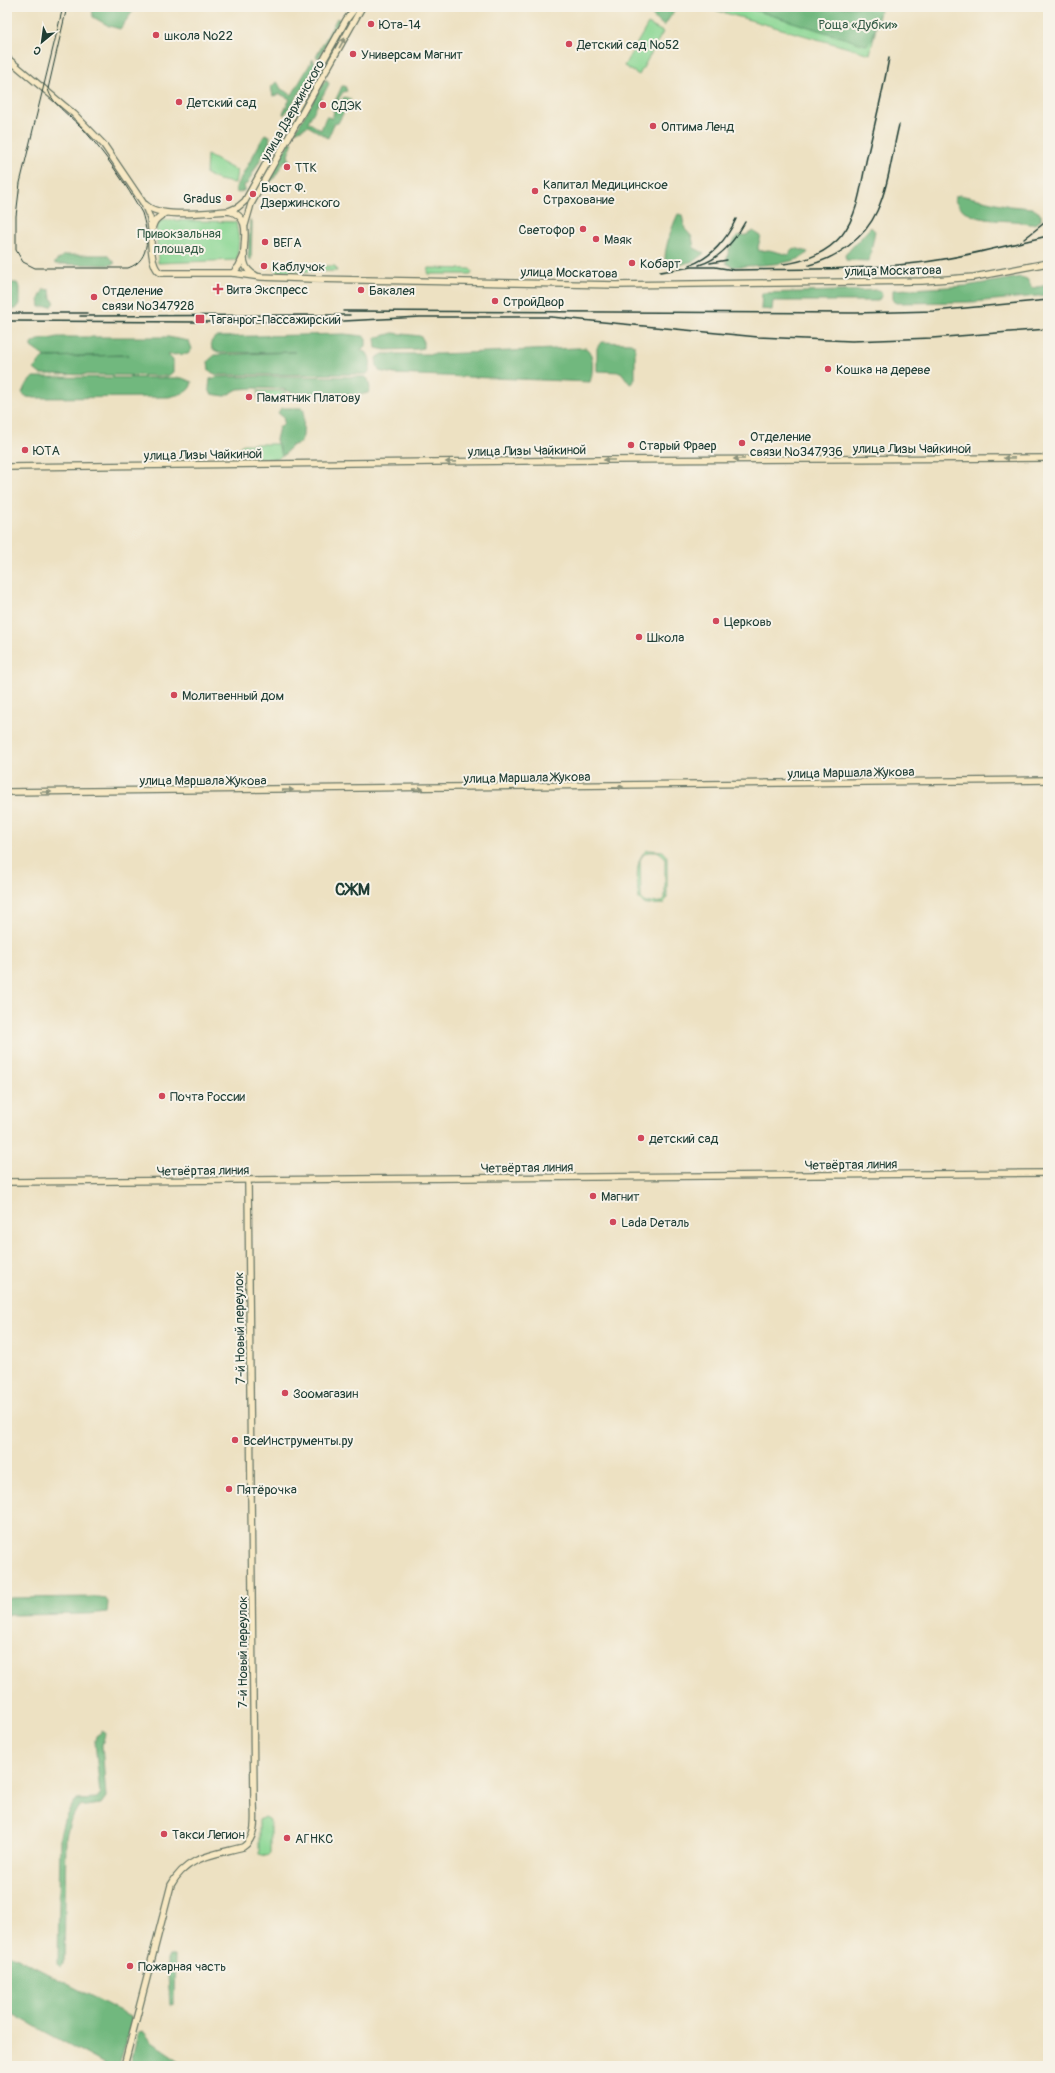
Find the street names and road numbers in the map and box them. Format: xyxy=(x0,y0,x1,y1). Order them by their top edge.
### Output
street label: улица Дзержинского xyxy=(257,57,328,165)
street label: улица Москатова xyxy=(843,262,942,280)
street label: улица Москатова xyxy=(519,264,618,282)
street label: улица Лизы Чайкиной xyxy=(852,441,971,457)
street label: улица Лизы Чайкиной xyxy=(467,442,586,460)
street label: улица Лизы Чайкиной xyxy=(143,446,262,464)
street label: улица Маршала Жукова xyxy=(786,764,915,782)
street label: улица Маршала Жукова xyxy=(462,769,591,787)
street label: улица Маршала Жукова xyxy=(138,773,267,789)
street label: Четвёртая линия xyxy=(804,1156,898,1174)
street label: Четвёртая линия xyxy=(480,1159,574,1177)
street label: Четвёртая линия xyxy=(156,1162,250,1180)
street label: 7-й Новый переулок xyxy=(231,1271,249,1384)
street label: 7-й Новый переулок xyxy=(235,1596,251,1708)

